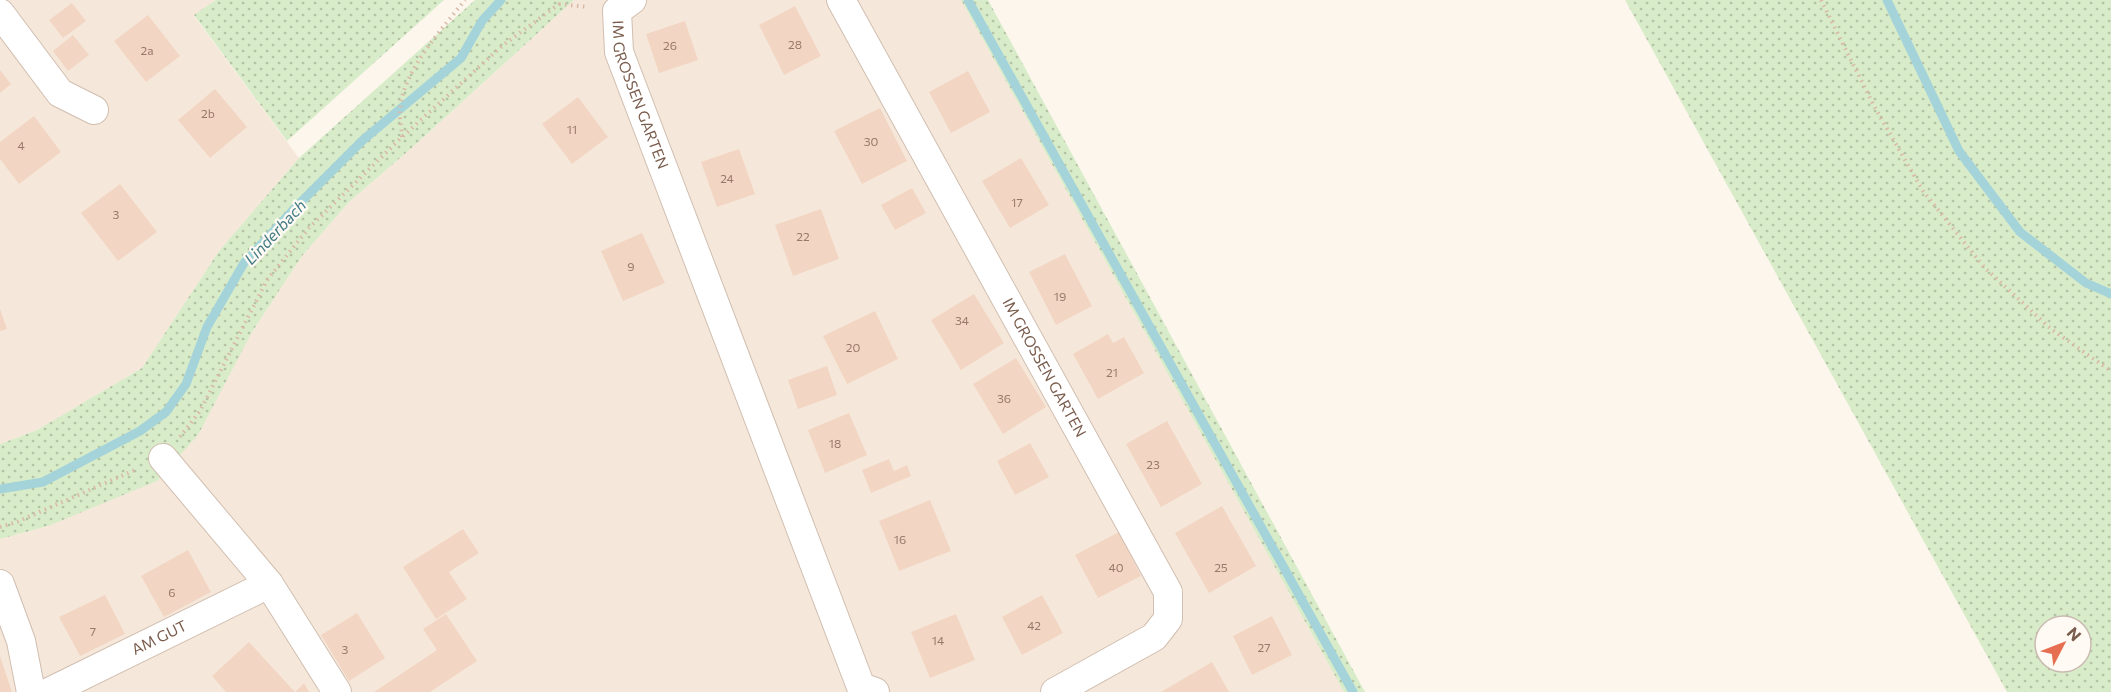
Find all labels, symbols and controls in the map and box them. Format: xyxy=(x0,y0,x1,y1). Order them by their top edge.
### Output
street label: IM GROSSEN GARTEN xyxy=(609,20,673,171)
house number: 28 xyxy=(788,37,802,51)
house number: 26 xyxy=(663,38,677,52)
house number: 2a xyxy=(141,43,153,57)
house number: 2b xyxy=(201,106,215,120)
house number: 11 xyxy=(567,122,577,136)
house number: 30 xyxy=(864,134,879,148)
house number: 4 xyxy=(17,138,25,152)
house number: 24 xyxy=(720,171,734,185)
water label: Linderbach xyxy=(240,195,309,268)
house number: 17 xyxy=(1011,195,1023,209)
house number: 3 xyxy=(113,207,120,221)
house number: 22 xyxy=(796,229,810,243)
house number: 9 xyxy=(627,259,635,273)
house number: 19 xyxy=(1054,289,1066,303)
street label: IM GROSSEN GARTEN xyxy=(999,294,1091,440)
house number: 34 xyxy=(955,313,969,327)
house number: 20 xyxy=(846,340,860,354)
house number: 21 xyxy=(1106,365,1118,379)
house number: 36 xyxy=(997,391,1011,405)
house number: 18 xyxy=(829,436,841,450)
house number: 23 xyxy=(1146,457,1160,471)
house number: 16 xyxy=(894,532,906,546)
house number: 40 xyxy=(1108,560,1124,574)
house number: 25 xyxy=(1214,560,1228,574)
house number: 6 xyxy=(168,585,176,599)
north arrow xyxy=(2033,614,2093,674)
street label: AM GUT xyxy=(128,616,190,658)
house number: 42 xyxy=(1027,618,1041,632)
text: N xyxy=(2063,623,2086,644)
house number: 7 xyxy=(90,624,96,638)
house number: 14 xyxy=(932,633,944,647)
house number: 27 xyxy=(1258,640,1270,654)
house number: 3 xyxy=(342,642,349,656)

